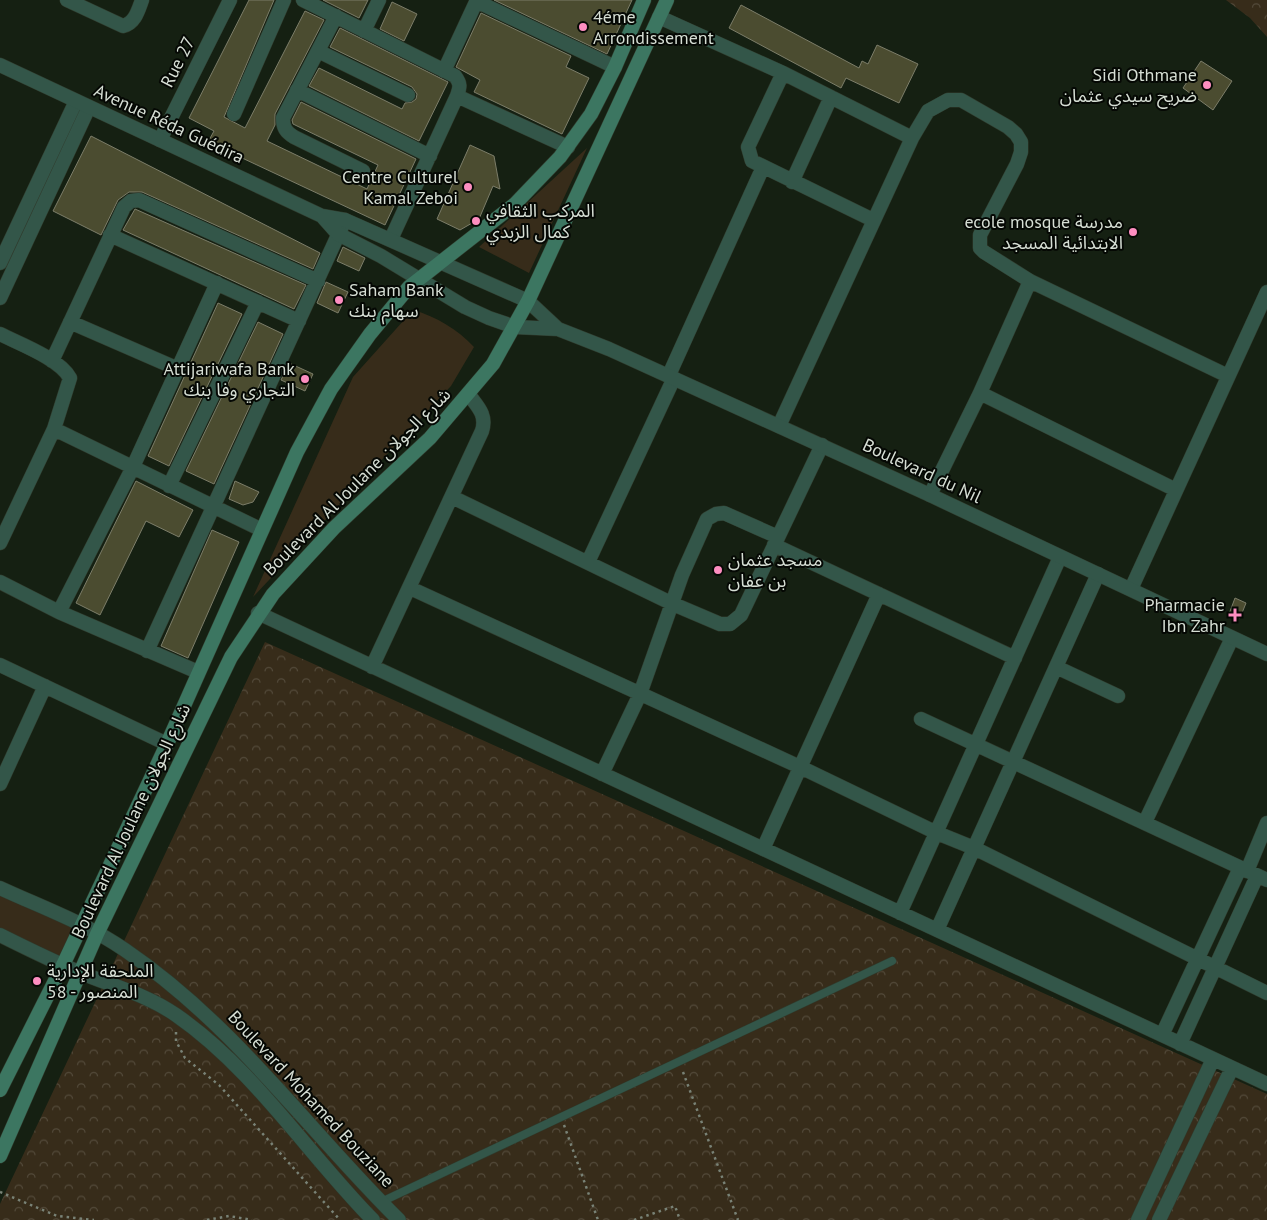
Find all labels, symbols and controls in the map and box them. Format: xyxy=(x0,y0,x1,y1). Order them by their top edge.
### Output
place label: 4éme Arrondissement xyxy=(593,5,714,49)
marker: 4éme Arrondissement xyxy=(577,21,589,33)
street label: Rue 27 xyxy=(155,33,200,91)
place label: Sidi Othmane ضريح سيدي عثمان xyxy=(1060,63,1197,109)
street label: Avenue Réda Guédira xyxy=(91,79,248,168)
marker: Sidi Othmane ضريح سيدي عثمان xyxy=(1201,79,1213,91)
place label: Centre Culturel Kamal Zeboi xyxy=(342,165,459,209)
marker: Centre Culturel Kamal Zeboi xyxy=(462,181,474,193)
place label: المركب الثقافي كمال الزبدي xyxy=(486,199,595,245)
place label: ecole mosque مدرسة الابتدائية المسجد xyxy=(964,210,1123,254)
marker: المركب الثقافي كمال الزبدي xyxy=(470,215,482,227)
marker: ecole mosque مدرسة الابتدائية المسجد xyxy=(1127,226,1139,238)
place label: Saham Bank سهام بنك xyxy=(349,278,444,325)
marker: Saham Bank سهام بنك xyxy=(333,294,345,306)
place label: Attijariwafa Bank التجاري وفا بنك xyxy=(163,357,295,403)
marker: Attijariwafa Bank التجاري وفا بنك xyxy=(299,373,311,385)
street label: Boulevard Al Joulane شارع الجولان xyxy=(258,383,458,583)
street label: Boulevard du Nil xyxy=(859,433,986,508)
place label: مسجد عثمان بن عفان xyxy=(728,548,822,592)
marker: مسجد عثمان بن عفان xyxy=(712,564,724,576)
place label: Pharmacie Ibn Zahr xyxy=(1144,593,1225,637)
marker: Pharmacie Ibn Zahr xyxy=(1229,609,1241,621)
street label: Boulevard Al Joulane شارع الجولان xyxy=(66,700,198,943)
place label: الملحقة الإدارية 58 - المنصور xyxy=(47,959,154,1003)
marker: الملحقة الإدارية 58 - المنصور xyxy=(31,975,43,987)
street label: Boulevard Mohamed Bouziane xyxy=(223,1005,399,1192)

